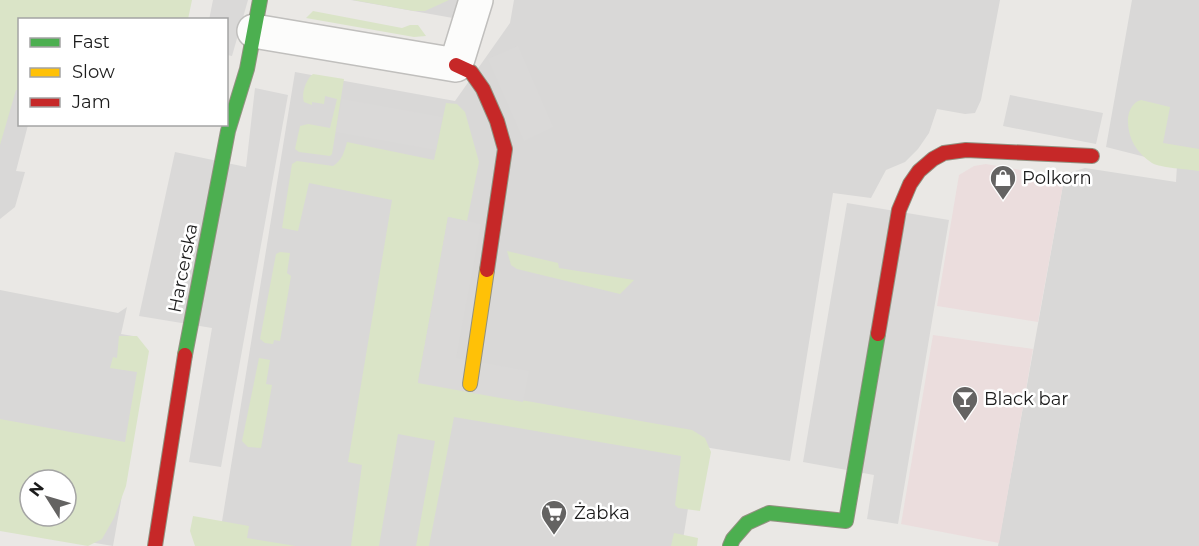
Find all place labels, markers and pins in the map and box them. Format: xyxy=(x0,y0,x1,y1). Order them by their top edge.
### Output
shop icon: Polkorn xyxy=(988,163,1018,201)
place label: Polkorn xyxy=(1022,167,1092,189)
bar icon: Black bar xyxy=(950,384,980,422)
place label: Black bar xyxy=(984,388,1069,410)
supermarket icon: Żabka xyxy=(539,498,569,536)
place label: Żabka xyxy=(574,502,630,524)

